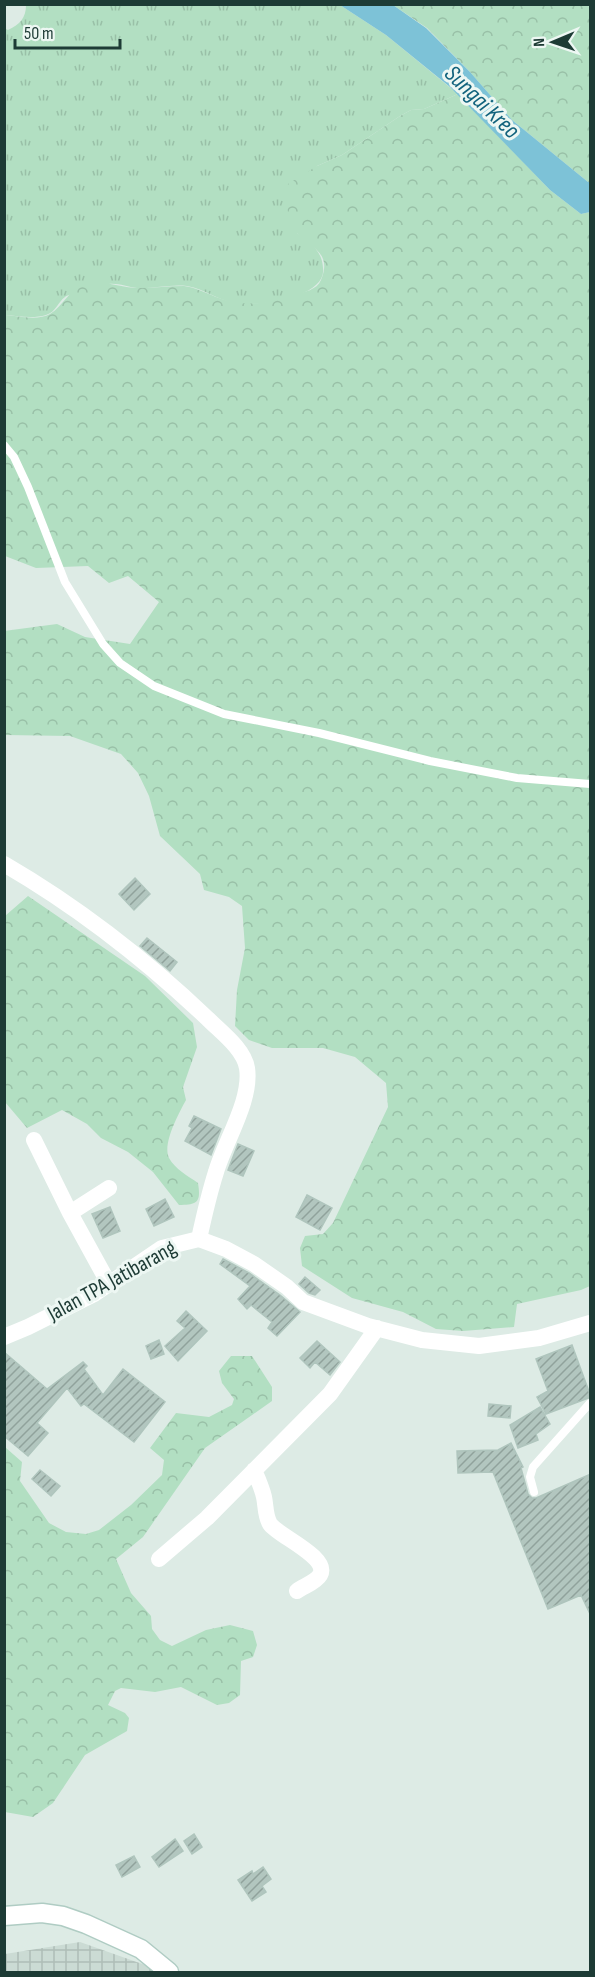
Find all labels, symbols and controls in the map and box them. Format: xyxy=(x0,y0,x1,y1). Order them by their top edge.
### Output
scale bar xyxy=(15,12,120,50)
north arrow xyxy=(523,12,583,72)
text: 50 m xyxy=(24,23,54,44)
text: N xyxy=(530,38,549,47)
water label: Sungai Kreo xyxy=(438,59,526,145)
street label: Jalan TPA Jatibarang xyxy=(42,1234,181,1328)

